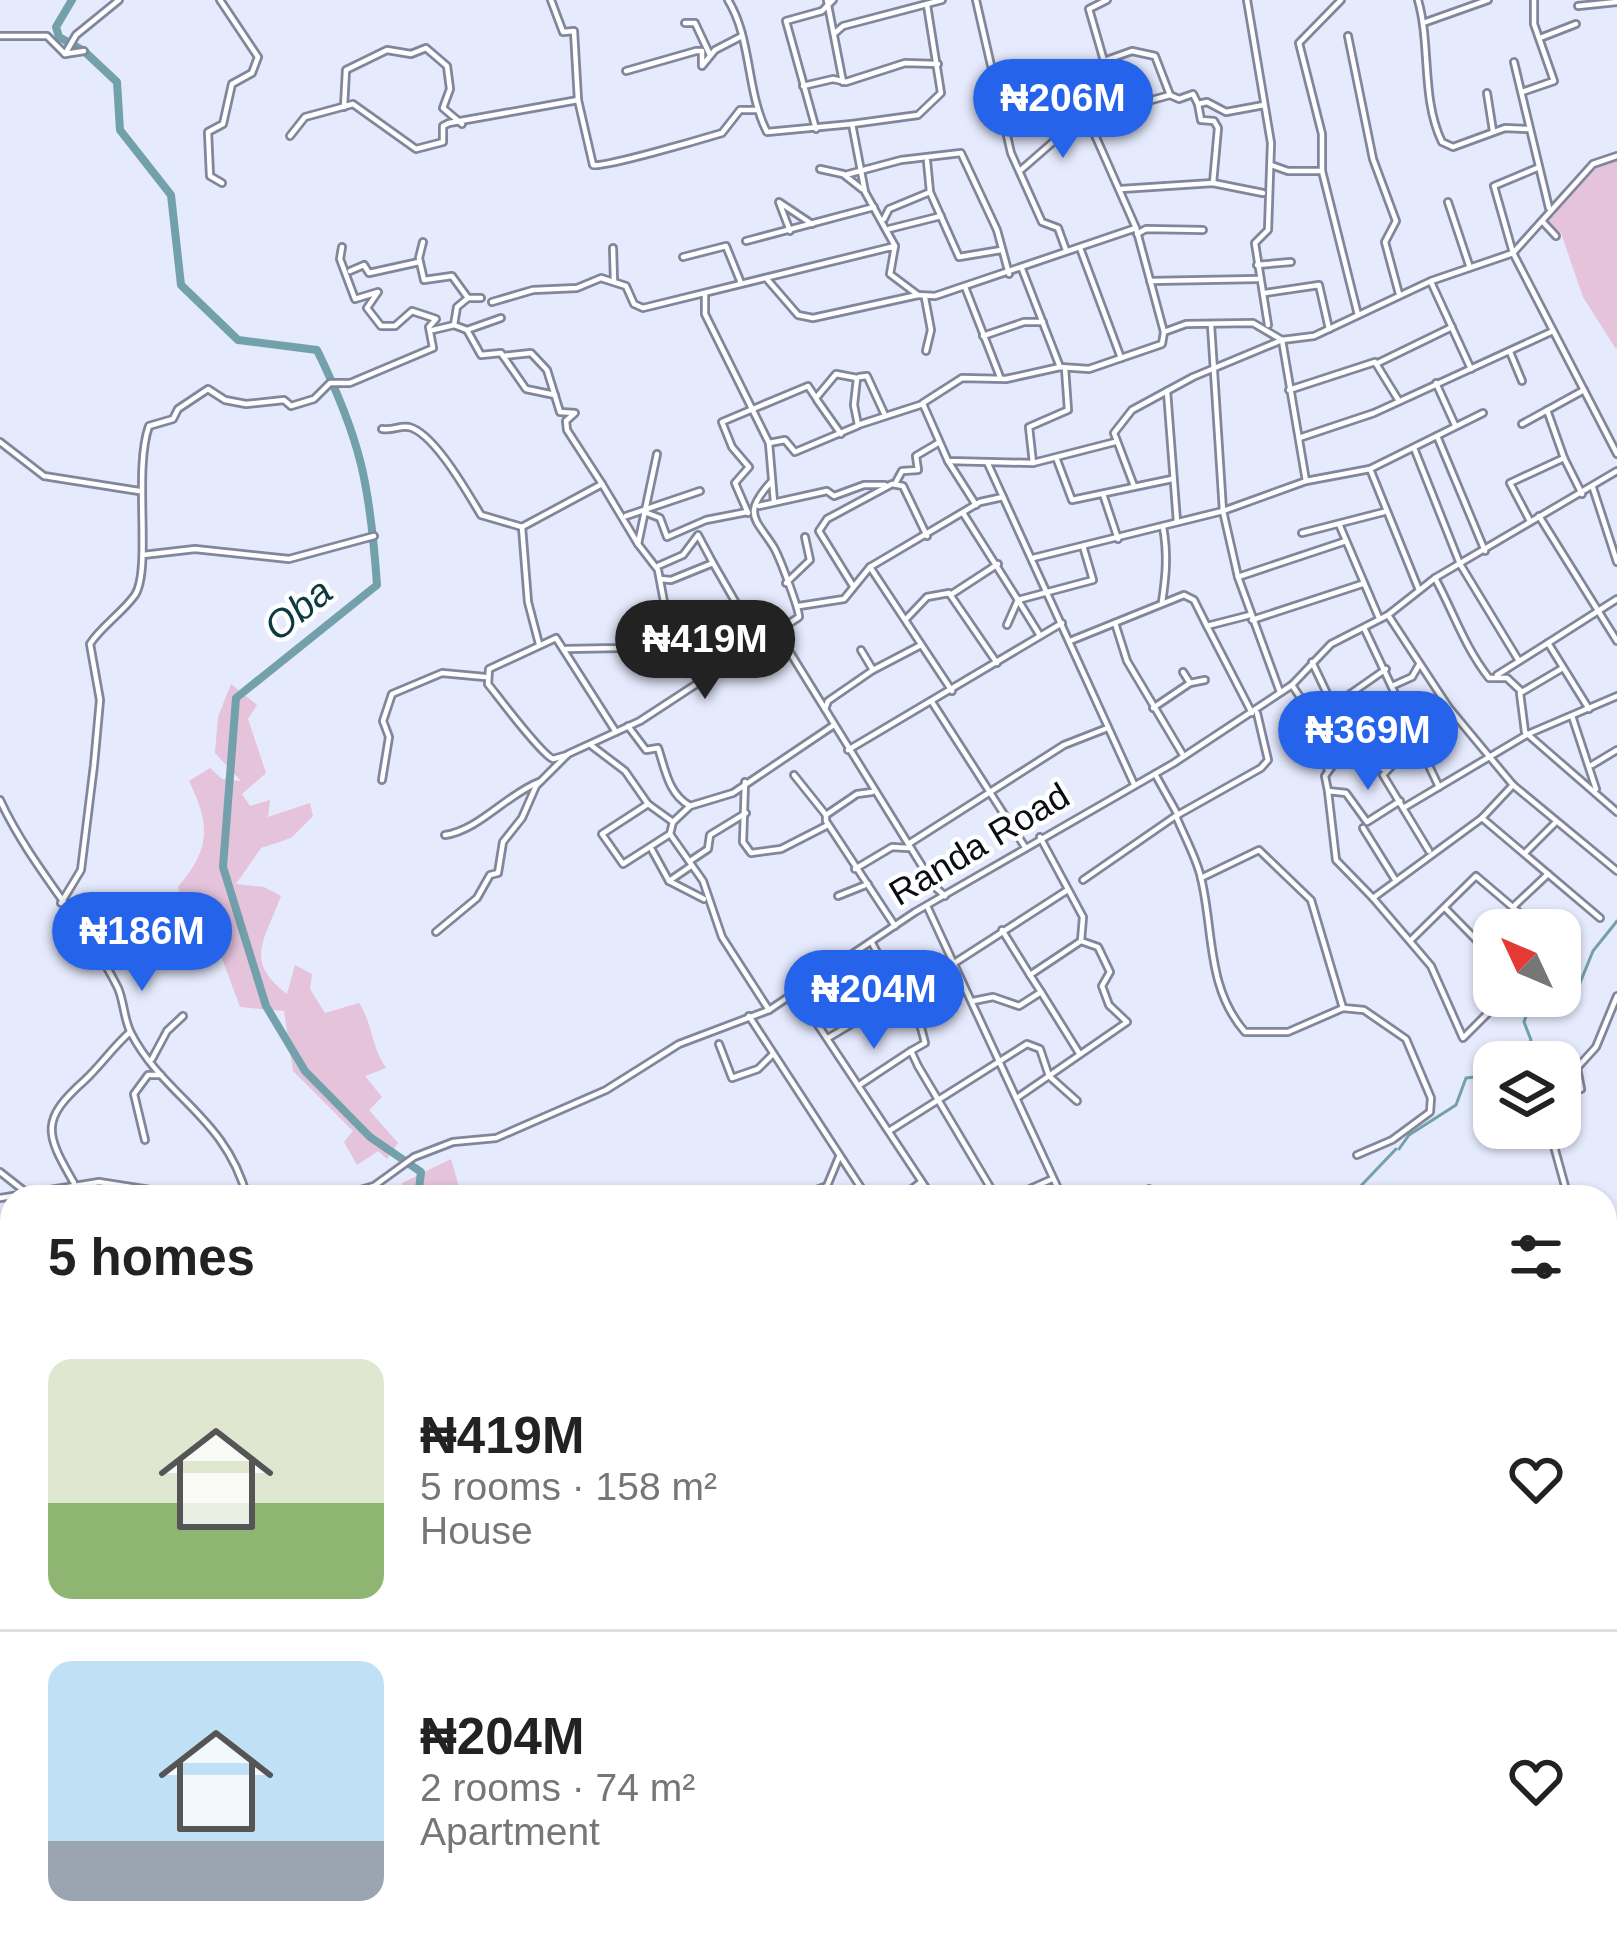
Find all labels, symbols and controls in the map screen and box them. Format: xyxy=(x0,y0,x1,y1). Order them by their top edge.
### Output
pin: ₦206M xyxy=(979,59,1147,161)
text: ₦206M xyxy=(1000,76,1126,119)
water label: Oba xyxy=(256,569,340,649)
pin: ₦419M xyxy=(621,600,789,702)
text: ₦419M xyxy=(642,617,768,660)
pin: ₦369M xyxy=(1284,691,1452,793)
text: ₦369M xyxy=(1305,708,1431,751)
street label: Randa Road xyxy=(882,774,1076,914)
pin: ₦186M xyxy=(58,892,226,994)
text: ₦186M xyxy=(79,909,205,952)
north arrow xyxy=(1473,909,1581,1017)
map controls xyxy=(1473,909,1581,1149)
pin: ₦204M xyxy=(790,950,958,1052)
text: ₦204M xyxy=(811,967,937,1010)
button: layers xyxy=(1473,1041,1581,1149)
icon: filters xyxy=(1503,1224,1569,1290)
text: 5 homes xyxy=(48,1229,255,1286)
icon: home xyxy=(144,1407,288,1551)
text: ₦419M xyxy=(420,1407,584,1464)
icon: heart xyxy=(1503,1446,1569,1512)
text: 5 rooms · 158 m² xyxy=(420,1465,717,1508)
text: House xyxy=(420,1509,533,1552)
text: ₦204M xyxy=(420,1708,584,1765)
icon: home xyxy=(144,1709,288,1853)
icon: heart xyxy=(1503,1748,1569,1814)
text: 2 rooms · 74 m² xyxy=(420,1766,695,1809)
text: Apartment xyxy=(420,1810,600,1853)

